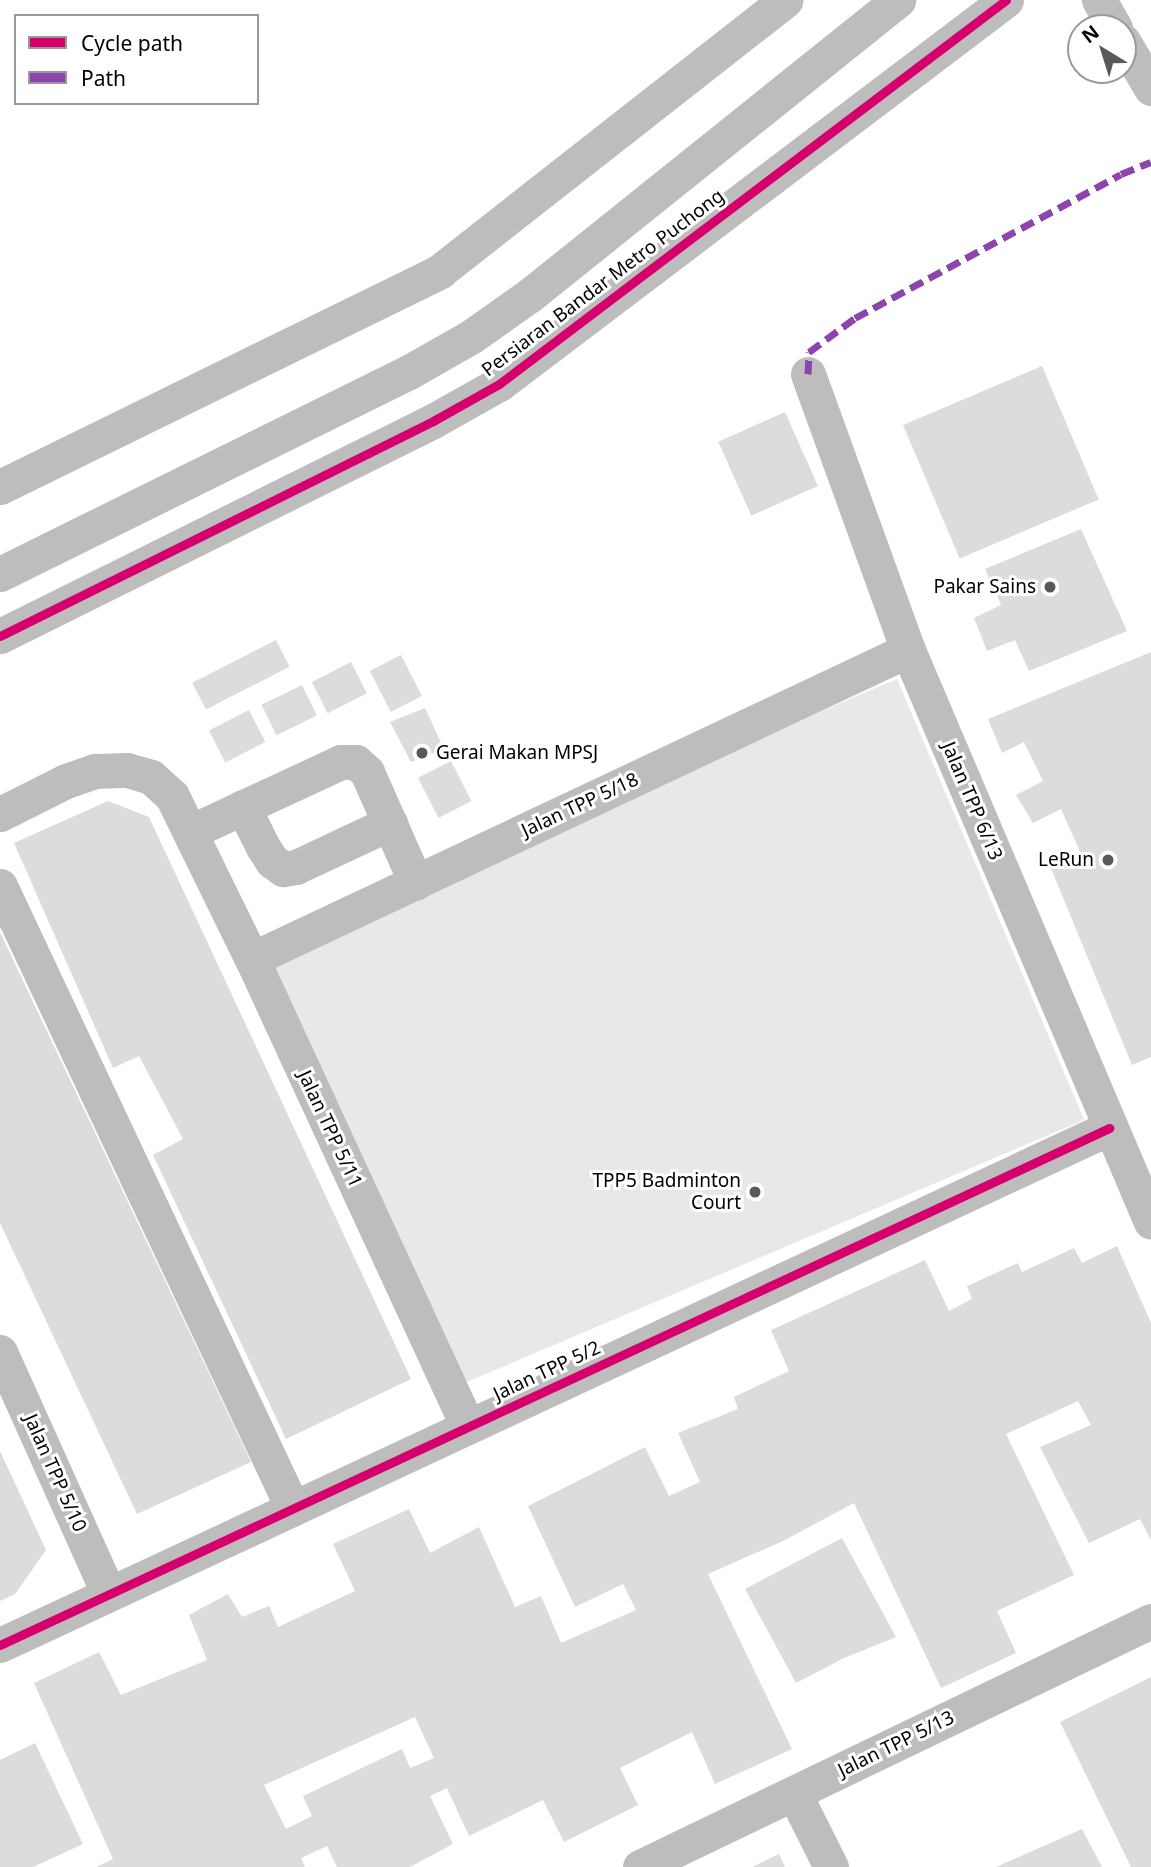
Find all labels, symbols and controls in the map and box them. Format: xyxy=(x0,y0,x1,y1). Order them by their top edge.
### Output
legend xyxy=(14,14,259,105)
north arrow xyxy=(1067,14,1137,84)
text: N xyxy=(1076,19,1104,49)
text: Cycle path xyxy=(81,29,183,57)
text: Path xyxy=(81,64,126,92)
street label: Persiaran Bandar Metro Puchong xyxy=(477,184,729,382)
place label: Pakar Sains xyxy=(933,576,1036,598)
marker: Pakar Sains xyxy=(1042,579,1058,595)
street label: Jalan TPP 6/13 xyxy=(937,738,1007,864)
place label: Gerai Makan MPSJ xyxy=(436,742,598,764)
marker: Gerai Makan MPSJ xyxy=(414,745,430,761)
street label: Jalan TPP 5/18 xyxy=(518,768,642,842)
place label: LeRun xyxy=(1038,849,1094,871)
marker: LeRun xyxy=(1100,852,1116,868)
street label: Jalan TPP 5/11 xyxy=(293,1067,367,1191)
place label: TPP5 Badminton Court xyxy=(592,1170,741,1214)
marker: TPP5 Badminton Court xyxy=(747,1184,763,1200)
street label: Jalan TPP 5/2 xyxy=(490,1336,604,1406)
street label: Jalan TPP 5/10 xyxy=(19,1411,91,1535)
street label: Jalan TPP 5/13 xyxy=(834,1706,958,1782)

